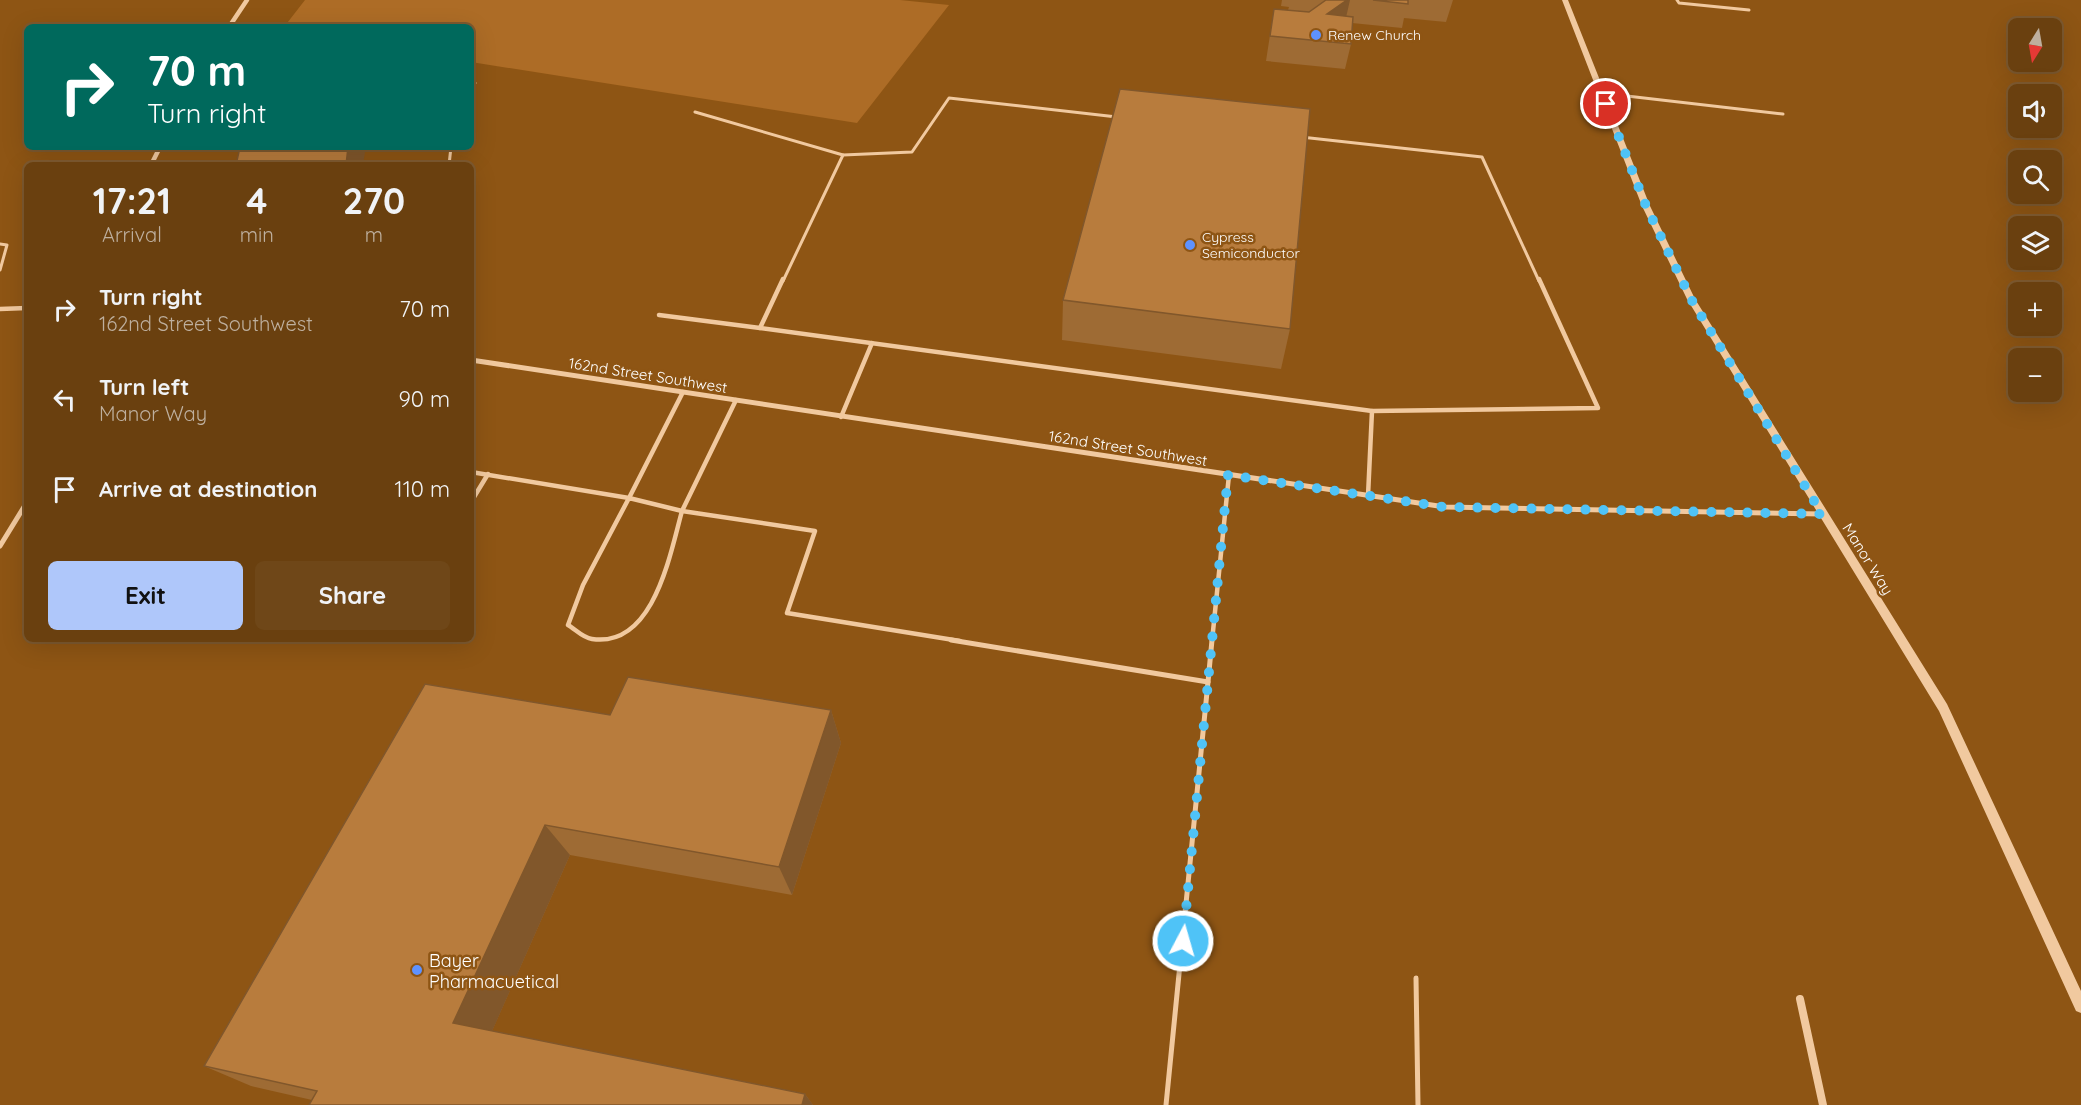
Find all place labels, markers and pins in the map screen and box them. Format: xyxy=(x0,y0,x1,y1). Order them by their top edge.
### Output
place label: Renew Church xyxy=(1328,26,1421,44)
marker: Renew Church xyxy=(1309,28,1323,42)
pin xyxy=(1580,78,1631,129)
place label: Cypress Semiconductor xyxy=(1202,228,1300,262)
marker: Cypress Semiconductor xyxy=(1183,238,1197,252)
place label: Bayer Pharmacuetical xyxy=(429,949,559,993)
marker: Bayer Pharmacuetical xyxy=(410,963,424,977)

